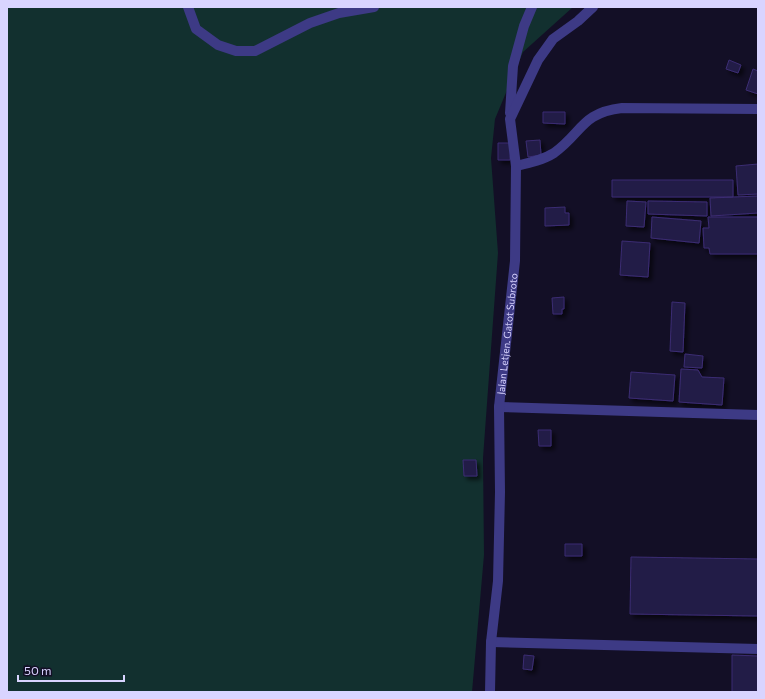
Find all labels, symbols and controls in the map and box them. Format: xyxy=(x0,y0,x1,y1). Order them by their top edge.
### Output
street label: Jalan Letjen. Gatot Subroto xyxy=(494,272,520,395)
scale bar xyxy=(18,657,124,683)
text: 50 m xyxy=(24,663,52,677)

